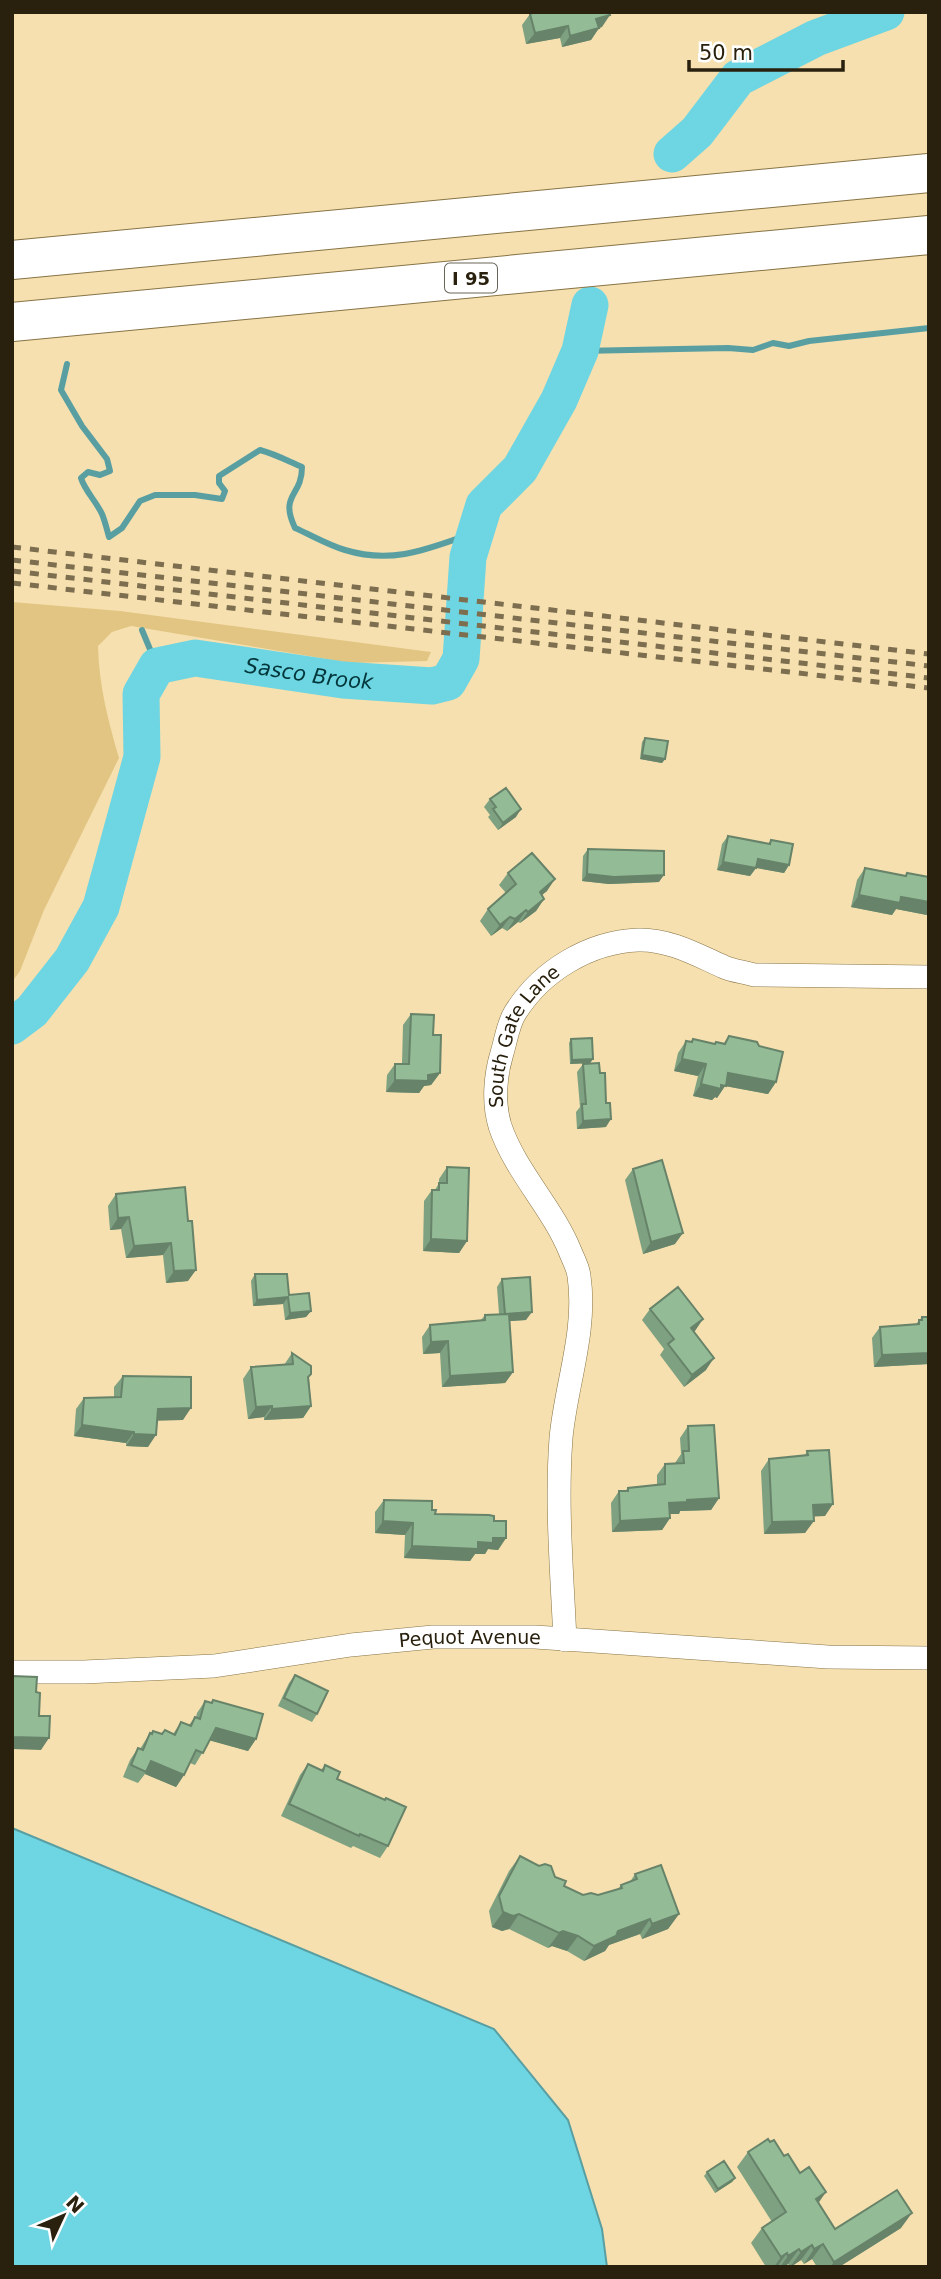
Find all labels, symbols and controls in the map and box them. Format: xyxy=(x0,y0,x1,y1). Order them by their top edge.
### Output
scale bar xyxy=(689,28,843,72)
text: 50 m xyxy=(699,41,753,65)
road number: I 95 xyxy=(445,264,497,292)
water label: Sasco Brook xyxy=(243,654,375,694)
street label: South Gate Lane xyxy=(485,960,563,1109)
street label: Pequot Avenue xyxy=(398,1626,542,1651)
north arrow xyxy=(28,2181,98,2251)
text: N xyxy=(62,2191,89,2218)

